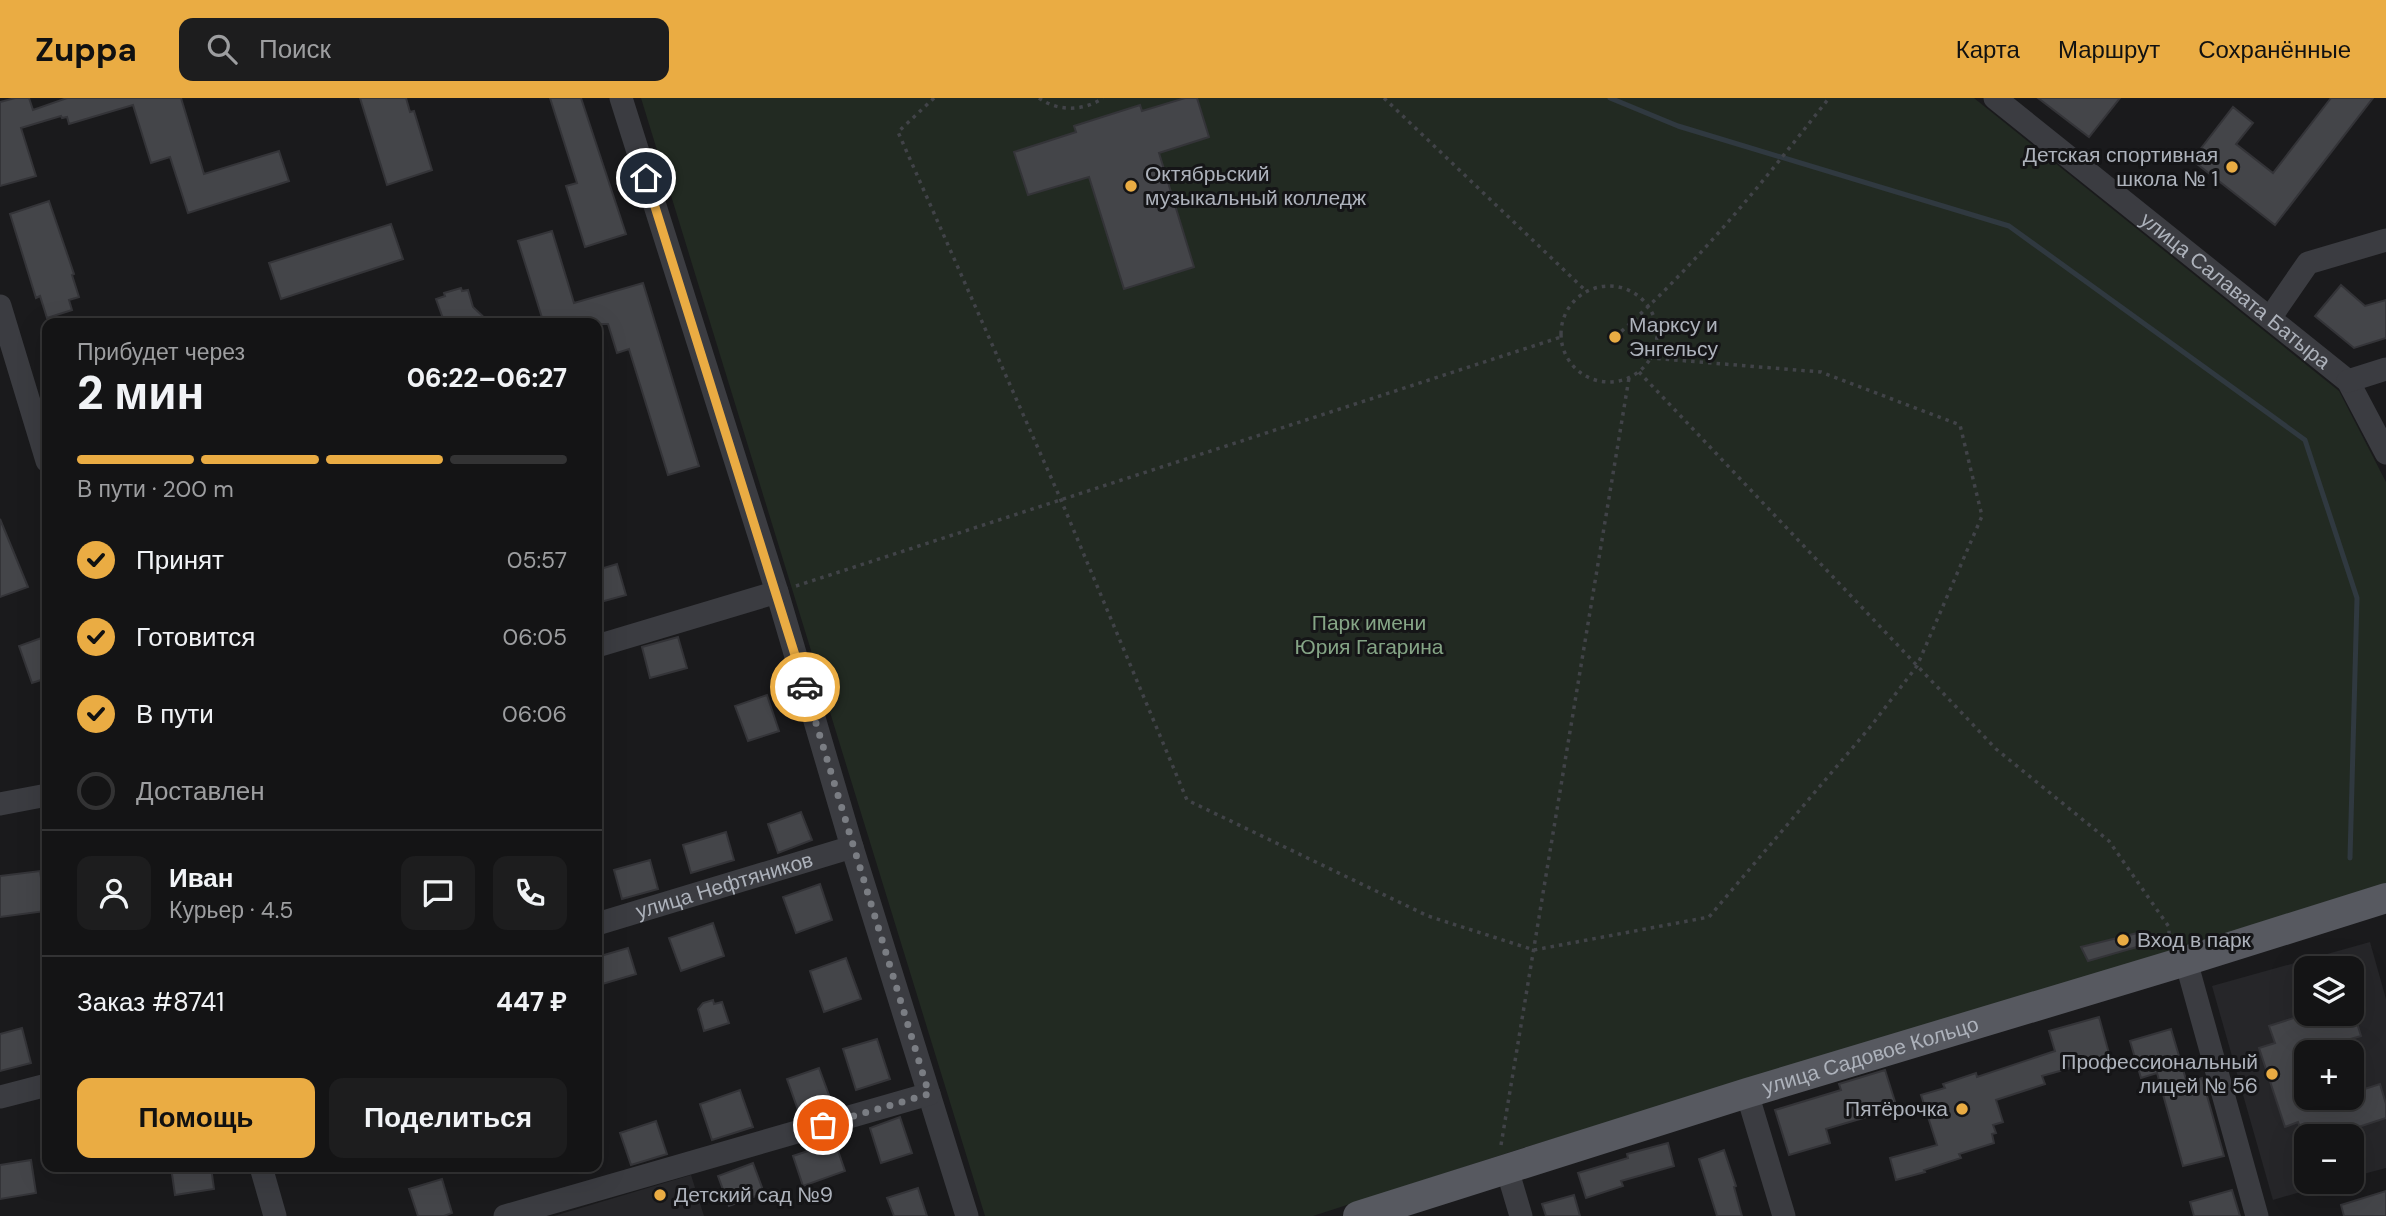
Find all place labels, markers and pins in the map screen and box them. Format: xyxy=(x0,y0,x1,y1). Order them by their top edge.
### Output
place label: Детская спортивная школа № 1 xyxy=(2023,141,2218,193)
pin xyxy=(616,148,676,208)
marker: Детская спортивная школа № 1 xyxy=(2224,159,2240,175)
place label: Октябрьский музыкальный колледж xyxy=(1145,160,1366,212)
marker: Октябрьский музыкальный колледж xyxy=(1123,178,1139,194)
place label: Марксу и Энгельсу xyxy=(1629,311,1719,363)
marker: Марксу и Энгельсу xyxy=(1607,329,1623,345)
place label: Вход в парк xyxy=(2137,926,2252,954)
marker: Вход в парк xyxy=(2115,932,2131,948)
place label: Профессиональный лицей № 56 xyxy=(2061,1048,2258,1100)
marker: Профессиональный лицей № 56 xyxy=(2264,1066,2280,1082)
pin xyxy=(793,1095,853,1155)
place label: Пятёрочка xyxy=(1845,1095,1948,1123)
marker: Пятёрочка xyxy=(1954,1101,1970,1117)
place label: Детский сад №9 xyxy=(674,1181,833,1209)
marker: Детский сад №9 xyxy=(652,1187,668,1203)

